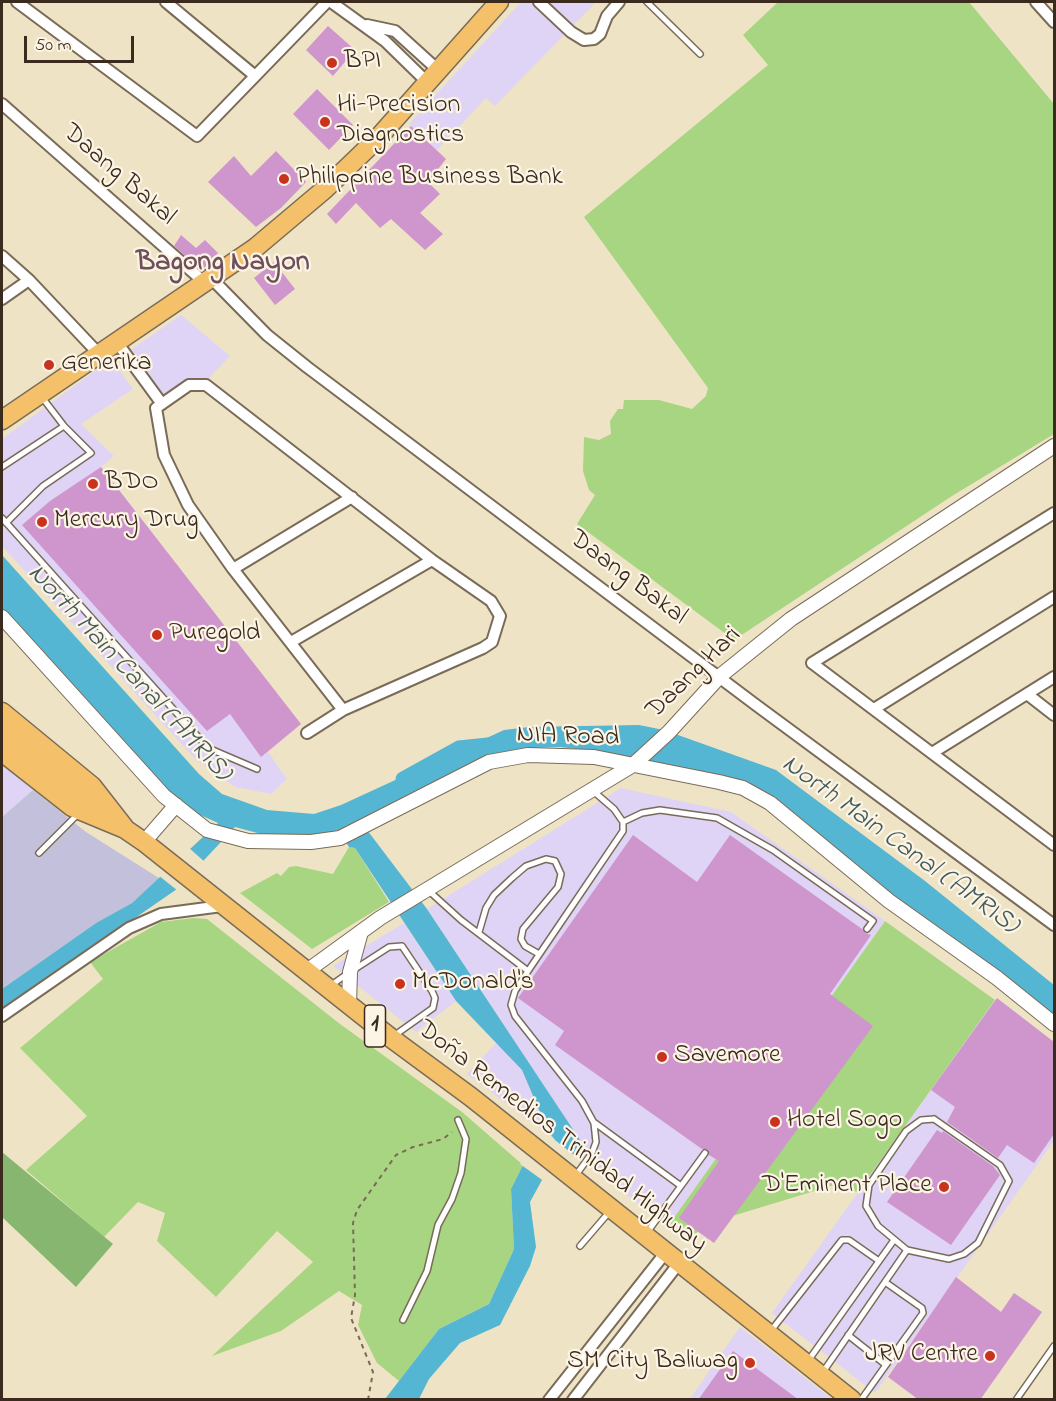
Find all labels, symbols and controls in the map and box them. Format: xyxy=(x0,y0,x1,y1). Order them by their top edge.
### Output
scale bar xyxy=(27,24,136,62)
text: 50 m xyxy=(35,33,72,59)
place label: BPI xyxy=(344,47,381,79)
marker: BPI xyxy=(325,56,339,70)
place label: Hi-Precision Diagnostics xyxy=(337,91,464,152)
marker: Hi-Precision Diagnostics xyxy=(318,115,332,129)
street label: Daang Bakal xyxy=(55,118,181,234)
place label: Philippine Business Bank xyxy=(296,163,563,195)
marker: Philippine Business Bank xyxy=(277,172,291,186)
district label: Bagong Nayon xyxy=(136,247,310,281)
place label: Generika xyxy=(61,349,152,381)
marker: Generika xyxy=(42,358,56,372)
place label: BDO xyxy=(105,468,159,500)
marker: BDO xyxy=(86,477,100,491)
place label: Mercury Drug xyxy=(54,506,198,538)
marker: Mercury Drug xyxy=(35,515,49,529)
street label: Daang Bakal xyxy=(562,525,692,633)
water label: North Main Canal (AMRIS) xyxy=(19,559,237,789)
place label: Puregold xyxy=(169,619,260,651)
street label: Daang Hari xyxy=(641,621,749,727)
marker: Puregold xyxy=(150,628,164,642)
street label: NIA Road xyxy=(516,721,620,755)
water label: North Main Canal (AMRIS) xyxy=(774,749,1024,943)
place label: McDonald's xyxy=(412,968,534,1000)
marker: McDonald's xyxy=(393,977,407,991)
road number: 1 xyxy=(364,1005,386,1047)
street label: Doña Remedios Trinidad Highway xyxy=(410,1015,712,1261)
place label: Savemore xyxy=(674,1041,781,1073)
marker: Savemore xyxy=(655,1050,669,1064)
place label: Hotel Sogo xyxy=(787,1106,902,1138)
marker: Hotel Sogo xyxy=(768,1115,782,1129)
place label: D'Eminent Place xyxy=(762,1171,932,1203)
marker: D'Eminent Place xyxy=(937,1180,951,1194)
place label: JRV Centre xyxy=(865,1340,978,1372)
place label: SM City Baliwag xyxy=(567,1347,738,1379)
marker: JRV Centre xyxy=(983,1349,997,1363)
marker: SM City Baliwag xyxy=(743,1356,757,1370)

